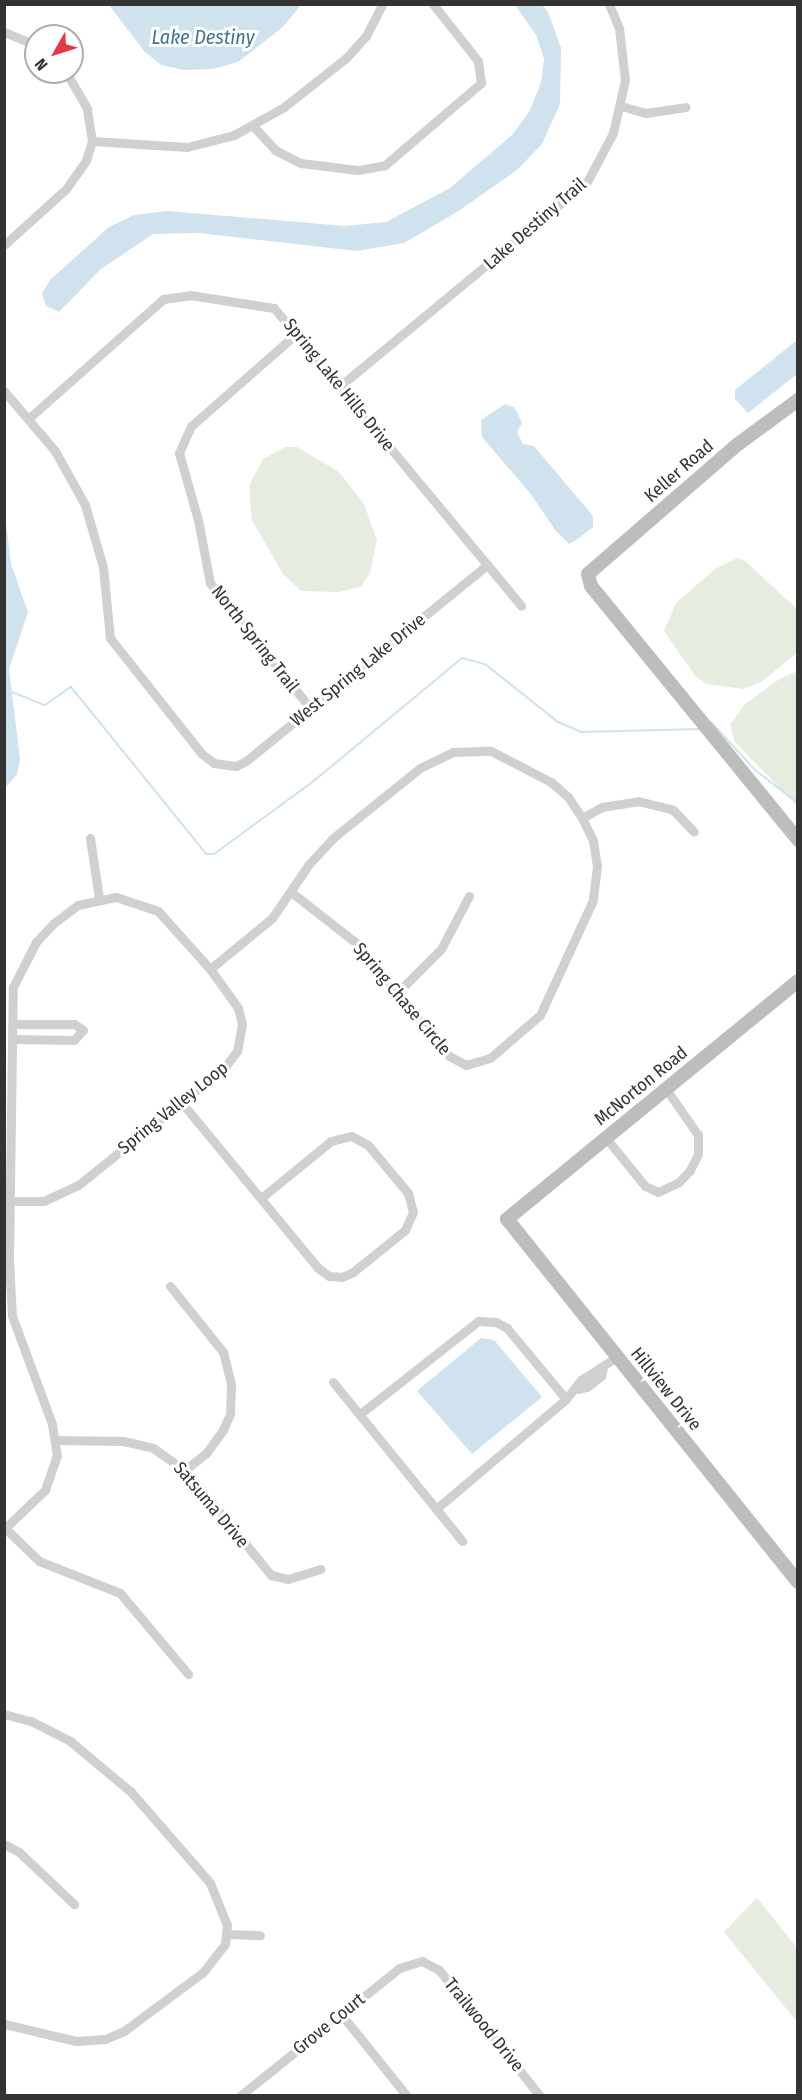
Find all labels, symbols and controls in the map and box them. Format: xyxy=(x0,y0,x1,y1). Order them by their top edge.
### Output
north arrow xyxy=(24,24,84,84)
water label: Lake Destiny xyxy=(151,25,255,49)
text: N xyxy=(31,55,52,74)
street label: Lake Destiny Trail xyxy=(479,174,591,274)
street label: Spring Lake Hills Drive xyxy=(279,314,399,456)
street label: Keller Road xyxy=(640,435,718,507)
street label: North Spring Trail xyxy=(207,581,303,697)
street label: West Spring Lake Drive xyxy=(286,609,430,731)
street label: Spring Chase Circle xyxy=(349,938,455,1060)
street label: McNorton Road xyxy=(590,1042,692,1130)
street label: Spring Valley Loop xyxy=(114,1057,232,1159)
street label: Hillview Drive xyxy=(626,1343,706,1435)
street label: Satsuma Drive xyxy=(169,1458,253,1552)
street label: Trailwood Drive xyxy=(440,1974,528,2076)
street label: Grove Court xyxy=(289,1988,369,2060)

